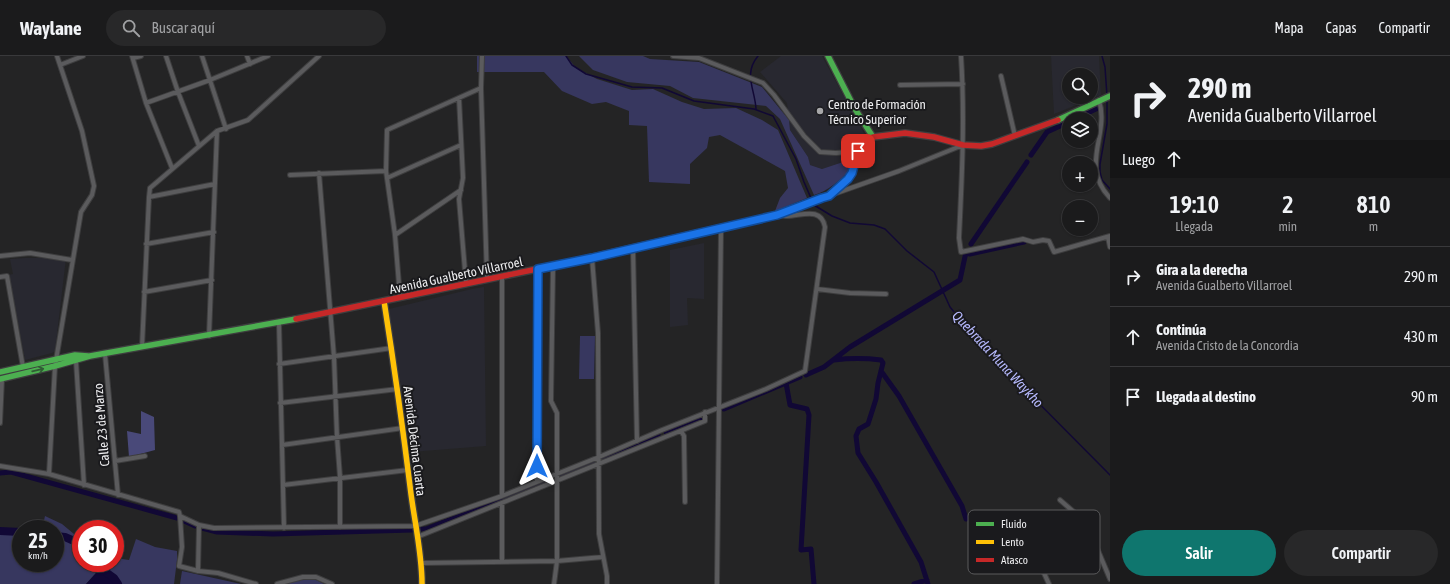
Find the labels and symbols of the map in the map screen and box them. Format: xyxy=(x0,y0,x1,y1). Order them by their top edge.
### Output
place label: Centro de Formación Técnico Superior xyxy=(828,97,926,127)
marker: Centro de Formación Técnico Superior xyxy=(815,106,825,116)
pin xyxy=(841,134,875,168)
street label: Avenida Gualberto Villarroel xyxy=(388,254,525,297)
water label: Quebrada Muna Waykho xyxy=(949,307,1047,411)
one-way arrow xyxy=(31,366,44,374)
street label: Calle 23 de Marzo xyxy=(90,383,113,467)
street label: Avenida Décima Cuarta xyxy=(400,385,429,497)
position arrow xyxy=(516,445,558,487)
legend xyxy=(968,510,1100,574)
text: Fluido xyxy=(1001,518,1027,530)
speed limit sign: 30 xyxy=(72,520,124,572)
text: Lento xyxy=(1001,536,1024,548)
text: Atasco xyxy=(1001,554,1028,566)

